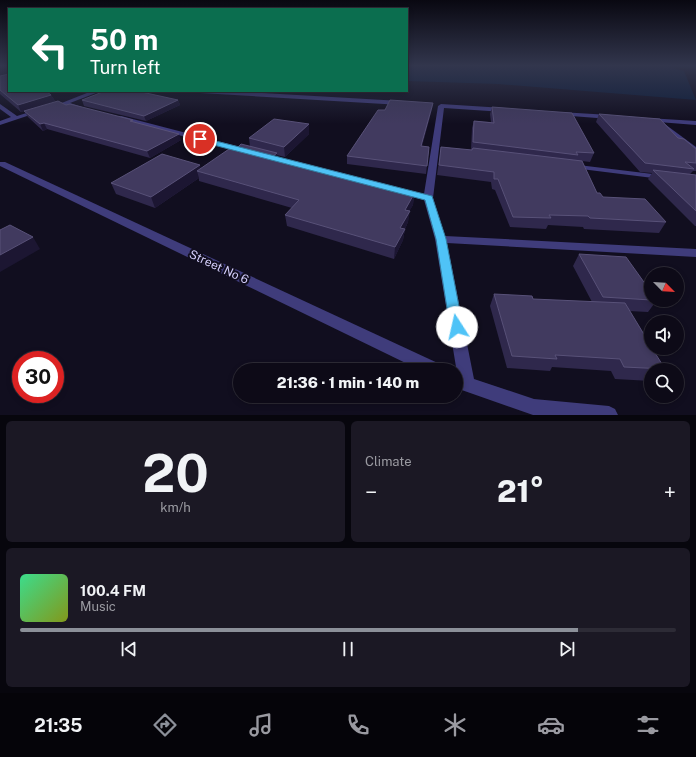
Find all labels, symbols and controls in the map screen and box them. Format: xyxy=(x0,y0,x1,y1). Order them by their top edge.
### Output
text: 50 m xyxy=(90,23,158,56)
icon: left xyxy=(24,24,76,76)
text: Turn left xyxy=(90,57,160,78)
pin xyxy=(183,122,217,156)
icon: arrive xyxy=(189,128,211,150)
street label: Street No 6 xyxy=(187,247,251,287)
north arrow xyxy=(644,267,684,307)
map controls xyxy=(644,267,684,403)
position arrow xyxy=(436,306,478,348)
button: sound xyxy=(644,315,684,355)
speed limit sign: 30 xyxy=(12,351,64,403)
button: search xyxy=(644,363,684,403)
text: 21:36 · 1 min · 140 m xyxy=(277,374,419,391)
text: 20 xyxy=(142,443,209,504)
text: Climate xyxy=(365,454,412,469)
text: 21° xyxy=(497,473,544,509)
text: − xyxy=(365,479,377,505)
text: + xyxy=(664,479,676,505)
text: km/h xyxy=(160,500,191,515)
text: 100.4 FM xyxy=(80,582,146,599)
text: Music xyxy=(80,599,116,614)
icon: previous xyxy=(118,638,140,660)
icon: pause xyxy=(337,638,359,660)
icon: next xyxy=(556,638,578,660)
icon: directions xyxy=(151,711,179,739)
icon: music xyxy=(247,711,275,739)
icon: phone xyxy=(344,711,372,739)
icon: climate xyxy=(441,711,469,739)
icon: car xyxy=(537,711,565,739)
icon: filters xyxy=(634,711,662,739)
text: 21:35 xyxy=(34,715,82,736)

